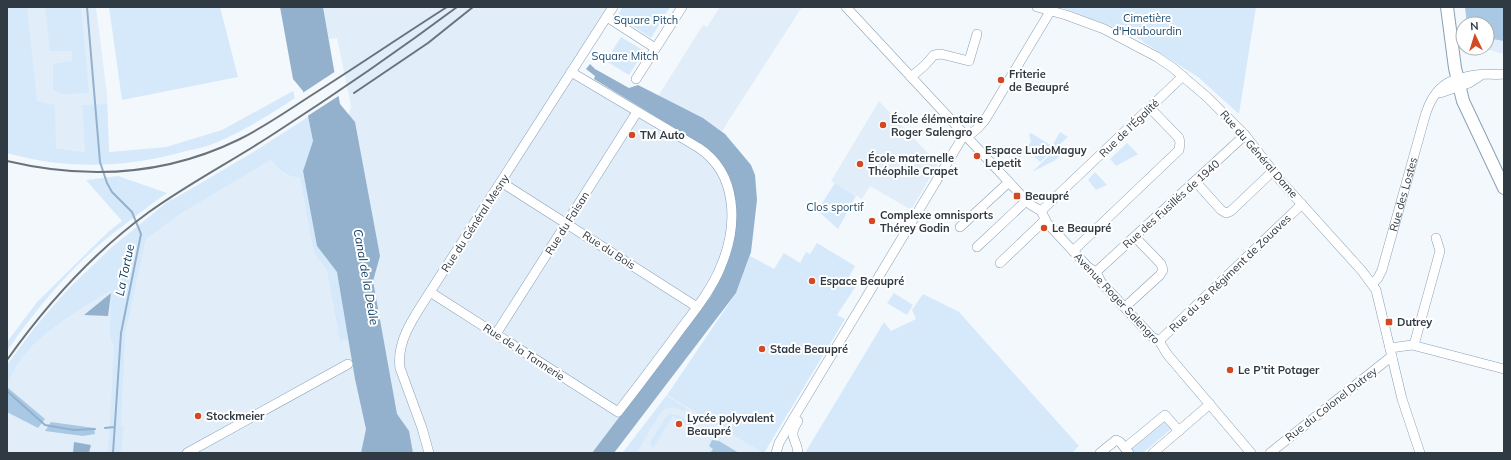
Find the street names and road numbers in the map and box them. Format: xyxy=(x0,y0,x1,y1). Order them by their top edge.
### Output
street label: Rue de l'Égalité xyxy=(1096,96,1162,160)
street label: Rue du Général Dame xyxy=(1217,107,1301,201)
street label: Rue des Lostes xyxy=(1386,156,1420,233)
street label: Rue des Fusillés de 1940 xyxy=(1120,157,1223,251)
street label: Rue du Général Mesny xyxy=(438,171,512,275)
street label: Rue du Faisan xyxy=(542,189,592,257)
street label: Rue du 3e Régiment de Zouaves xyxy=(1166,211,1294,335)
street label: Rue du Bois xyxy=(580,228,638,272)
street label: Avenue Roger Salengro xyxy=(1071,249,1163,347)
street label: Rue de la Tannerie xyxy=(481,320,567,384)
street label: Rue du Colonel Dutrey xyxy=(1282,364,1380,444)

